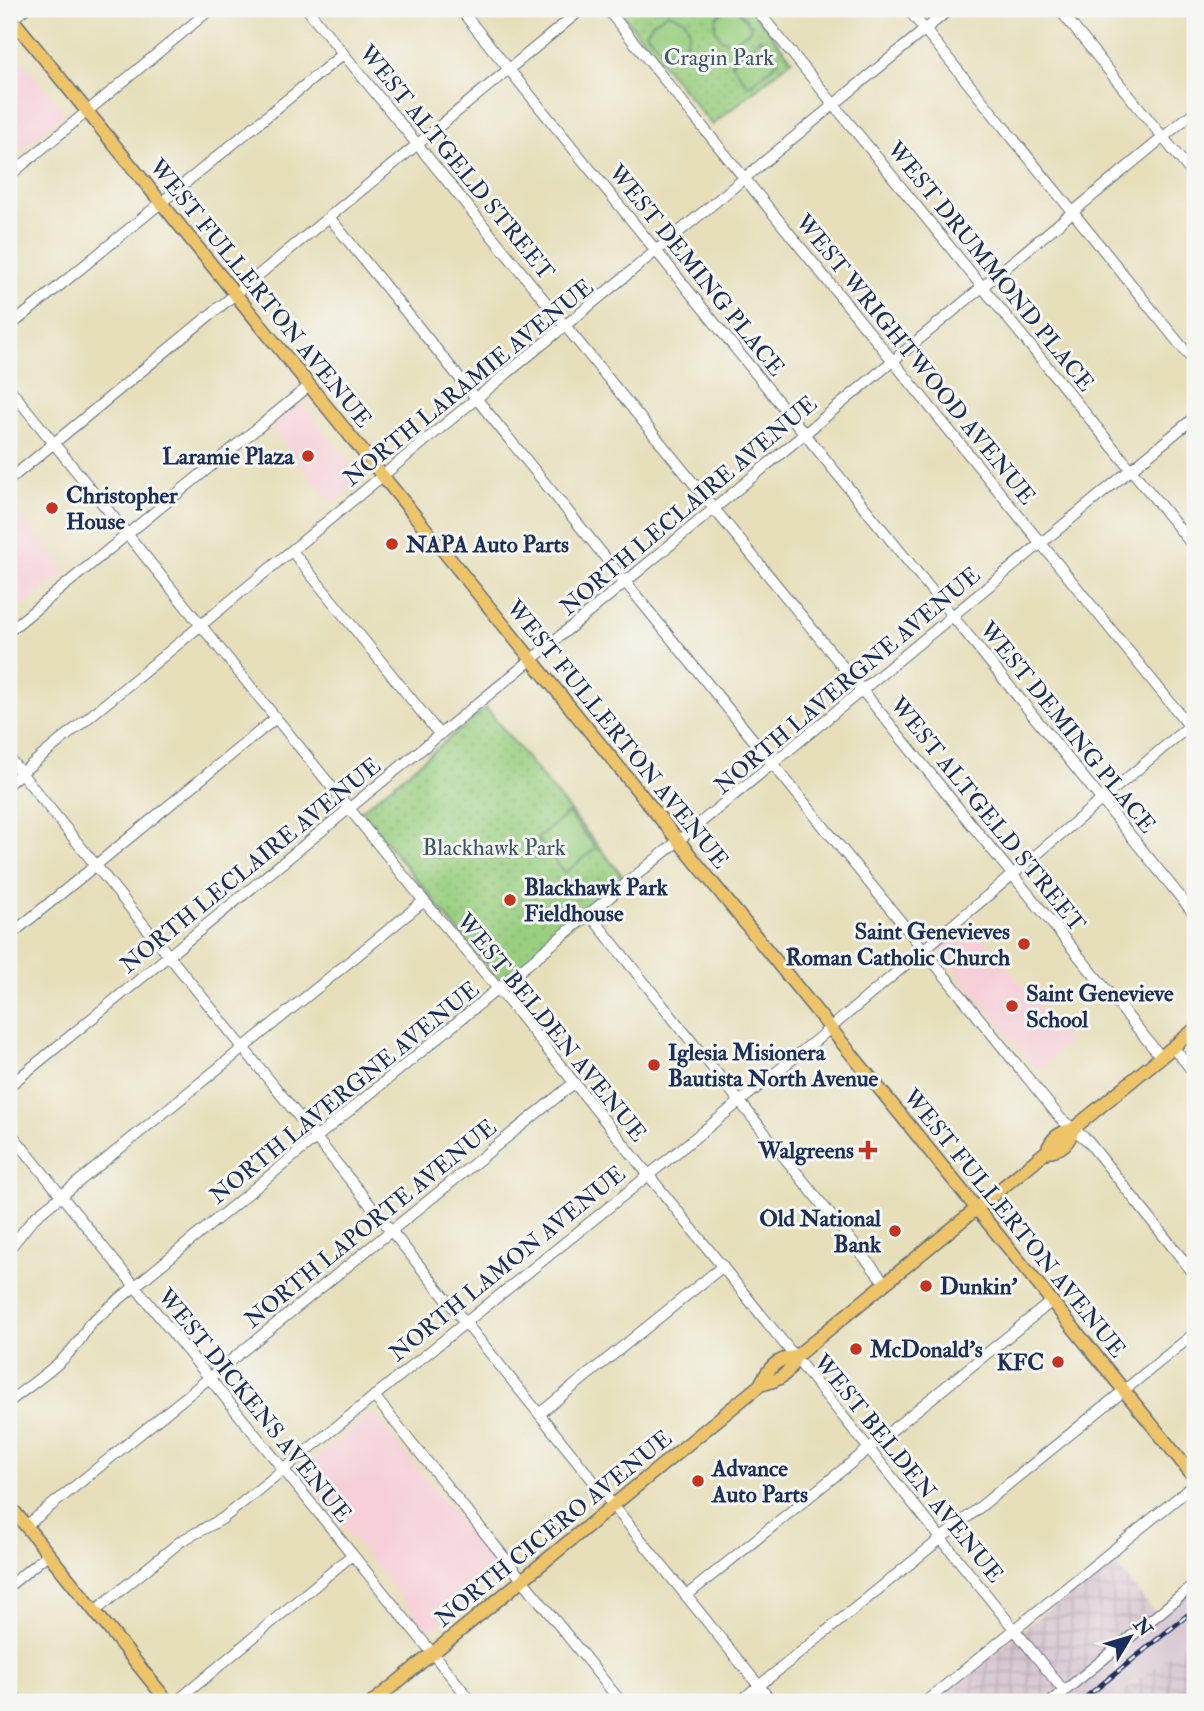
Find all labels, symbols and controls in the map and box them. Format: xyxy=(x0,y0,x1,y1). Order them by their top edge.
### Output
street label: WEST ALTGELD STREET xyxy=(352,38,560,286)
park label: Cragin Park xyxy=(664,43,774,72)
street label: WEST DRUMMOND PLACE xyxy=(880,135,1100,397)
street label: WEST FULLERTON AVENUE xyxy=(142,152,378,434)
street label: WEST DEMING PLACE xyxy=(602,158,791,382)
street label: WEST WRIGHTWOOD AVENUE xyxy=(789,207,1042,510)
street label: NORTH LARAMIE AVENUE xyxy=(337,272,599,492)
street label: NORTH LECLAIRE AVENUE xyxy=(554,389,823,622)
place label: Laramie Plaza xyxy=(162,442,296,471)
marker: Laramie Plaza xyxy=(300,448,316,464)
place label: Christopher House xyxy=(66,481,178,536)
marker: Christopher House xyxy=(44,500,60,516)
place label: NAPA Auto Parts xyxy=(405,530,569,559)
marker: NAPA Auto Parts xyxy=(384,536,400,552)
street label: NORTH LAVERGNE AVENUE xyxy=(708,561,986,800)
street label: WEST FULLERTON AVENUE xyxy=(499,593,735,875)
street label: WEST DEMING PLACE xyxy=(973,615,1162,839)
street label: WEST ALTGELD STREET xyxy=(883,690,1091,938)
street label: NORTH LECLAIRE AVENUE xyxy=(114,751,386,980)
park label: Blackhawk Park xyxy=(422,833,566,862)
place label: Blackhawk Park Fieldhouse xyxy=(524,873,669,928)
marker: Blackhawk Park Fieldhouse xyxy=(502,892,518,908)
street label: WEST BELDEN AVENUE xyxy=(450,906,653,1147)
place label: Saint Genevieves Roman Catholic Church xyxy=(786,917,1010,972)
marker: Saint Genevieves Roman Catholic Church xyxy=(1016,936,1032,952)
street label: NORTH LAVERGNE AVENUE xyxy=(204,975,485,1210)
place label: Saint Genevieve School xyxy=(1026,979,1174,1034)
marker: Saint Genevieve School xyxy=(1004,998,1020,1014)
place label: Iglesia Misionera Bautista North Avenue xyxy=(668,1038,879,1093)
marker: Iglesia Misionera Bautista North Avenue xyxy=(646,1057,662,1073)
street label: WEST FULLERTON AVENUE xyxy=(896,1082,1132,1364)
street label: NORTH LAPORTE AVENUE xyxy=(238,1113,502,1334)
place label: Walgreens xyxy=(757,1136,854,1166)
marker: Walgreens xyxy=(860,1142,876,1158)
street label: NORTH LAMON AVENUE xyxy=(383,1159,631,1368)
place label: Old National Bank xyxy=(759,1204,882,1259)
marker: Old National Bank xyxy=(887,1223,903,1239)
place label: Dunkin' xyxy=(940,1272,1017,1301)
marker: Dunkin' xyxy=(918,1278,934,1294)
street label: WEST DICKENS AVENUE xyxy=(151,1282,358,1528)
place label: McDonald's xyxy=(869,1335,983,1364)
marker: McDonald's xyxy=(848,1341,864,1357)
street label: WEST BELDEN AVENUE xyxy=(807,1347,1010,1588)
place label: KFC xyxy=(997,1348,1044,1377)
marker: KFC xyxy=(1050,1354,1066,1370)
street label: NORTH CICERO AVENUE xyxy=(429,1424,678,1633)
place label: Advance Auto Parts xyxy=(711,1454,808,1509)
marker: Advance Auto Parts xyxy=(690,1473,706,1489)
north arrow xyxy=(1096,1602,1166,1672)
text: N xyxy=(1127,1612,1158,1642)

